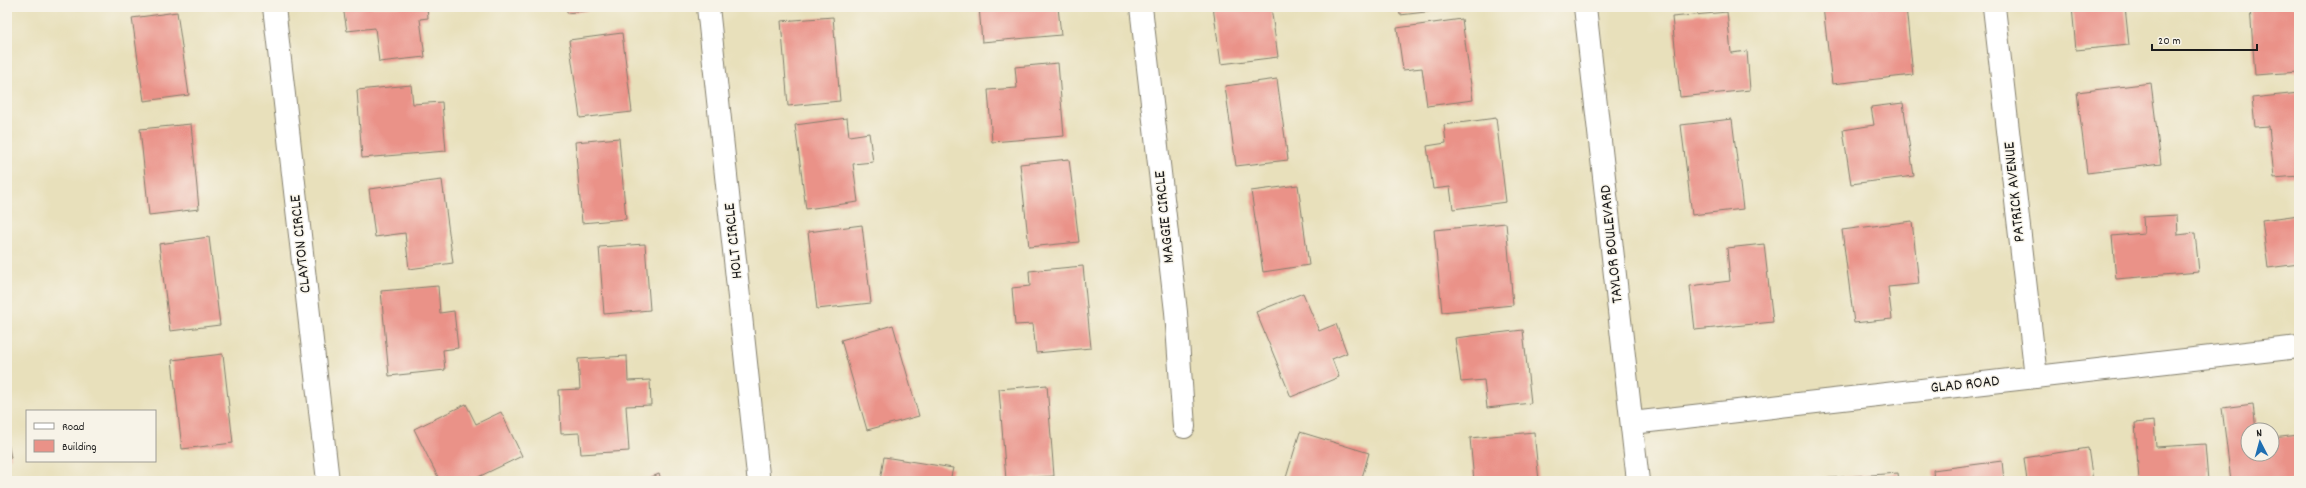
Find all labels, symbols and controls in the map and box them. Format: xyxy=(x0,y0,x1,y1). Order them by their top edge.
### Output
scale bar xyxy=(2152,26,2257,52)
text: 20 m xyxy=(2158,33,2181,50)
street label: PATRICK AVENUE xyxy=(1998,140,2032,243)
street label: MAGGIE CIRCLE xyxy=(1149,169,1181,264)
street label: TAYLOR BOULEVARD xyxy=(1594,184,1630,304)
street label: CLAYTON CIRCLE xyxy=(284,193,318,294)
street label: HOLT CIRCLE xyxy=(718,201,749,280)
street label: GLAD ROAD xyxy=(1929,370,2001,400)
legend xyxy=(26,410,156,462)
text: Road xyxy=(62,419,84,436)
north arrow xyxy=(2240,422,2280,462)
text: N xyxy=(2256,426,2263,442)
text: Building xyxy=(62,439,97,456)

